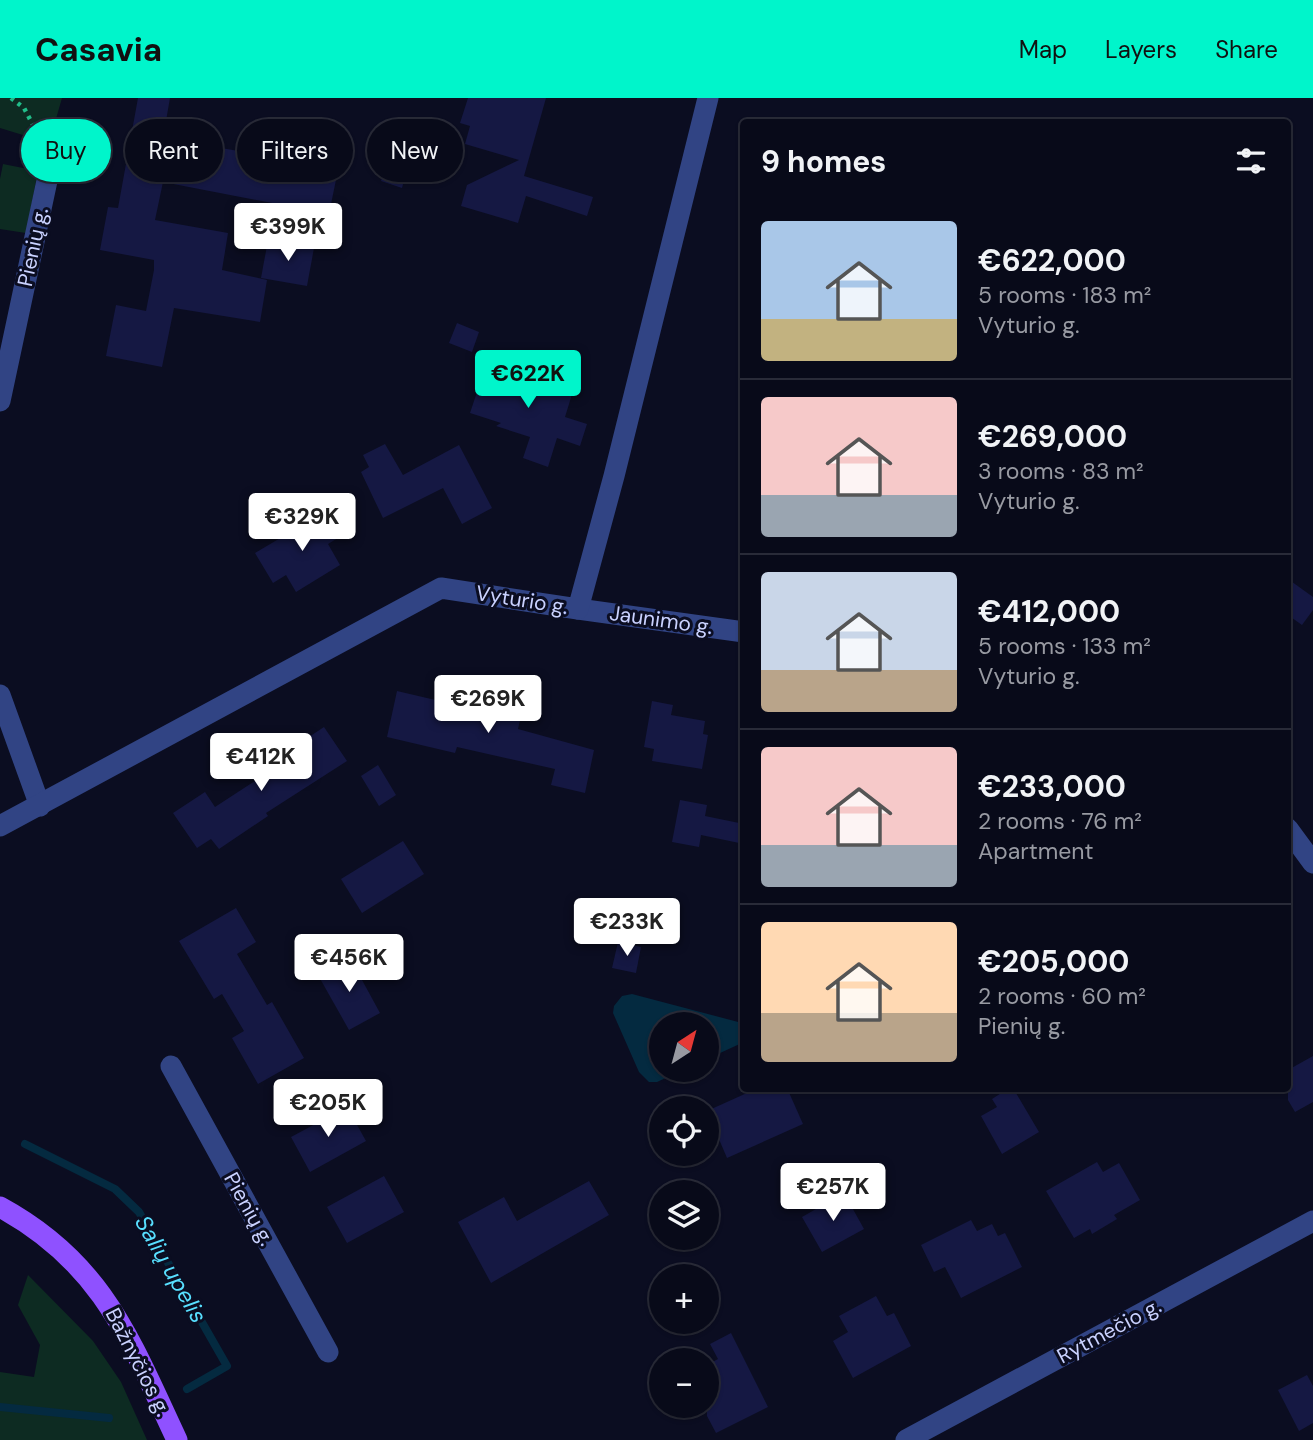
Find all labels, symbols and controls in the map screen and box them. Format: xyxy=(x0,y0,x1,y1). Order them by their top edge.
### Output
text: Casavia xyxy=(35,28,162,71)
text: Map xyxy=(1019,34,1067,65)
text: Layers xyxy=(1105,34,1177,65)
text: Share xyxy=(1215,34,1278,65)
chip: Buy xyxy=(21,119,111,182)
chip: Rent xyxy=(125,119,223,182)
chip: Filters xyxy=(237,119,353,182)
chip: New xyxy=(367,119,463,182)
text: 9 homes xyxy=(761,142,886,181)
icon: filters xyxy=(1232,142,1270,180)
pin: €399K xyxy=(239,204,337,263)
street label: Pienių g. xyxy=(11,205,55,289)
text: €399K xyxy=(250,211,326,241)
text: €622,000 xyxy=(978,241,1126,280)
icon: home xyxy=(817,249,901,333)
text: 5 rooms · 183 m² xyxy=(978,280,1151,310)
text: Vyturio g. xyxy=(978,310,1080,340)
pin: €622K xyxy=(479,350,577,410)
text: €622K xyxy=(491,358,565,388)
text: €269,000 xyxy=(978,417,1127,456)
icon: home xyxy=(817,425,901,509)
text: 3 rooms · 83 m² xyxy=(978,456,1144,486)
text: Vyturio g. xyxy=(978,486,1080,516)
pin: €329K xyxy=(253,494,351,553)
text: €329K xyxy=(265,501,339,531)
street label: Vyturio g. xyxy=(474,579,570,621)
text: €412,000 xyxy=(978,592,1120,631)
street label: Jaunimo g. xyxy=(608,599,714,641)
icon: home xyxy=(817,600,901,684)
text: 5 rooms · 133 m² xyxy=(978,631,1151,661)
text: Vyturio g. xyxy=(978,661,1080,691)
pin: €269K xyxy=(439,676,537,735)
text: €269K xyxy=(450,683,526,713)
pin: €412K xyxy=(212,734,310,793)
text: €412K xyxy=(226,741,296,771)
text: €233,000 xyxy=(978,767,1126,806)
icon: home xyxy=(817,775,901,859)
text: 2 rooms · 76 m² xyxy=(978,806,1142,836)
text: Apartment xyxy=(978,836,1093,866)
pin: €233K xyxy=(578,898,676,958)
text: €233K xyxy=(590,906,664,936)
pin: €456K xyxy=(300,934,398,994)
text: €456K xyxy=(310,942,388,972)
text: €205,000 xyxy=(978,942,1129,981)
icon: home xyxy=(817,950,901,1034)
text: 2 rooms · 60 m² xyxy=(978,981,1146,1011)
text: Pienių g. xyxy=(978,1011,1065,1041)
north arrow xyxy=(649,1012,719,1082)
map controls xyxy=(649,1012,719,1418)
pin: €205K xyxy=(279,1080,377,1139)
text: €205K xyxy=(290,1087,366,1117)
button: locate xyxy=(649,1096,719,1166)
pin: €257K xyxy=(784,1164,882,1223)
street label: Pienių g. xyxy=(217,1167,281,1251)
text: €257K xyxy=(797,1171,869,1201)
button: layers xyxy=(649,1180,719,1250)
water label: Salių upelis xyxy=(128,1210,214,1328)
button: + xyxy=(649,1264,719,1334)
street label: Rytmečio g. xyxy=(1052,1292,1166,1370)
street label: Bažnyčios g. xyxy=(99,1303,177,1421)
button: − xyxy=(649,1348,719,1418)

